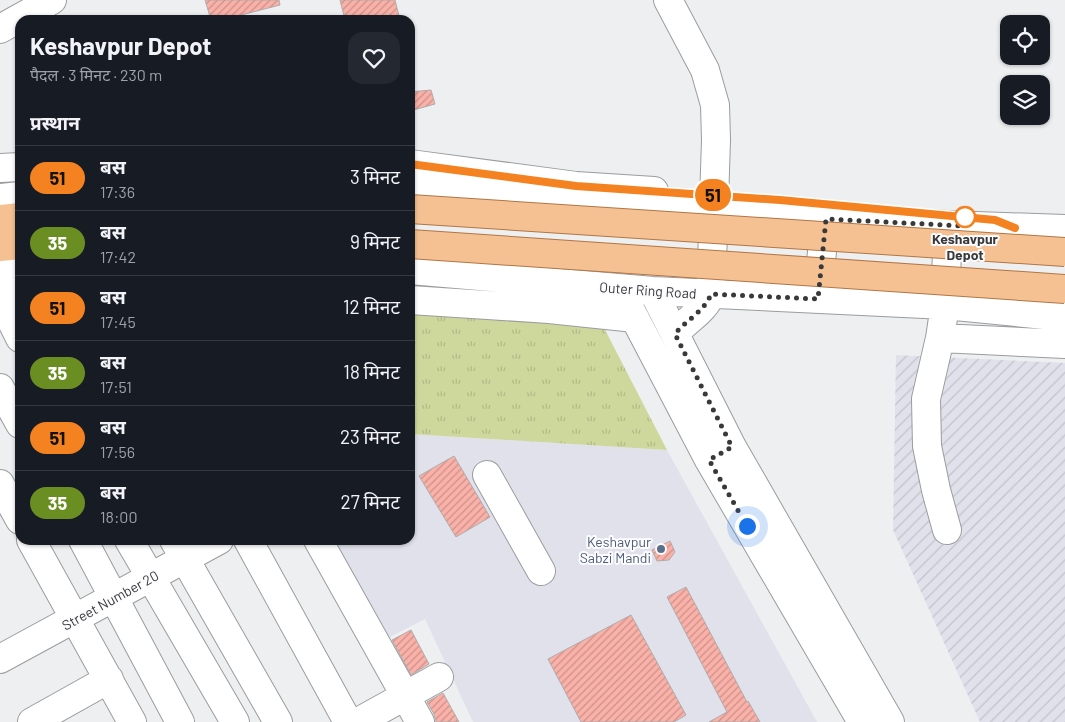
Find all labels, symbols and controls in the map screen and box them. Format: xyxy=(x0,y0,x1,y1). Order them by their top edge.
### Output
map controls xyxy=(1000,15,1050,125)
button: locate xyxy=(1000,15,1050,65)
text: Keshavpur Depot xyxy=(30,31,211,60)
button: heart xyxy=(348,32,400,84)
text: पैदल · 3 मिनट · 230 m xyxy=(30,65,162,84)
button: layers xyxy=(1000,75,1050,125)
text: प्रस्थान xyxy=(30,111,80,134)
text: बस xyxy=(100,155,126,178)
text: 3 मिनट xyxy=(350,165,400,188)
text: 51 xyxy=(50,167,65,189)
line badge: 51 xyxy=(690,179,736,211)
text: 17:36 xyxy=(100,182,135,201)
text: 51 xyxy=(705,184,721,206)
marker: Keshavpur Depot xyxy=(954,206,976,228)
text: बस xyxy=(100,220,126,243)
text: 9 मिनट xyxy=(350,230,400,253)
place label: Keshavpur Depot xyxy=(932,230,999,263)
text: 35 xyxy=(48,232,67,254)
text: 17:42 xyxy=(100,247,136,266)
street label: Outer Ring Road xyxy=(599,278,697,302)
text: बस xyxy=(100,285,126,308)
text: 12 मिनट xyxy=(343,295,400,318)
text: 51 xyxy=(50,297,65,319)
text: 17:45 xyxy=(100,312,136,331)
text: बस xyxy=(100,350,126,373)
text: 18 मिनट xyxy=(343,360,400,383)
text: 35 xyxy=(48,362,67,384)
text: 17:51 xyxy=(100,377,132,396)
text: बस xyxy=(100,415,126,438)
text: 23 मिनट xyxy=(340,425,400,448)
text: 51 xyxy=(50,427,65,449)
text: 17:56 xyxy=(100,442,135,461)
text: बस xyxy=(100,480,126,503)
text: 27 मिनट xyxy=(341,490,400,513)
text: 35 xyxy=(48,492,67,514)
text: 18:00 xyxy=(100,507,137,526)
your location xyxy=(735,514,760,539)
place label: Keshavpur Sabzi Mandi xyxy=(580,533,651,566)
marker: Keshavpur Sabzi Mandi xyxy=(655,543,667,555)
street label: Street Number 20 xyxy=(59,566,161,634)

